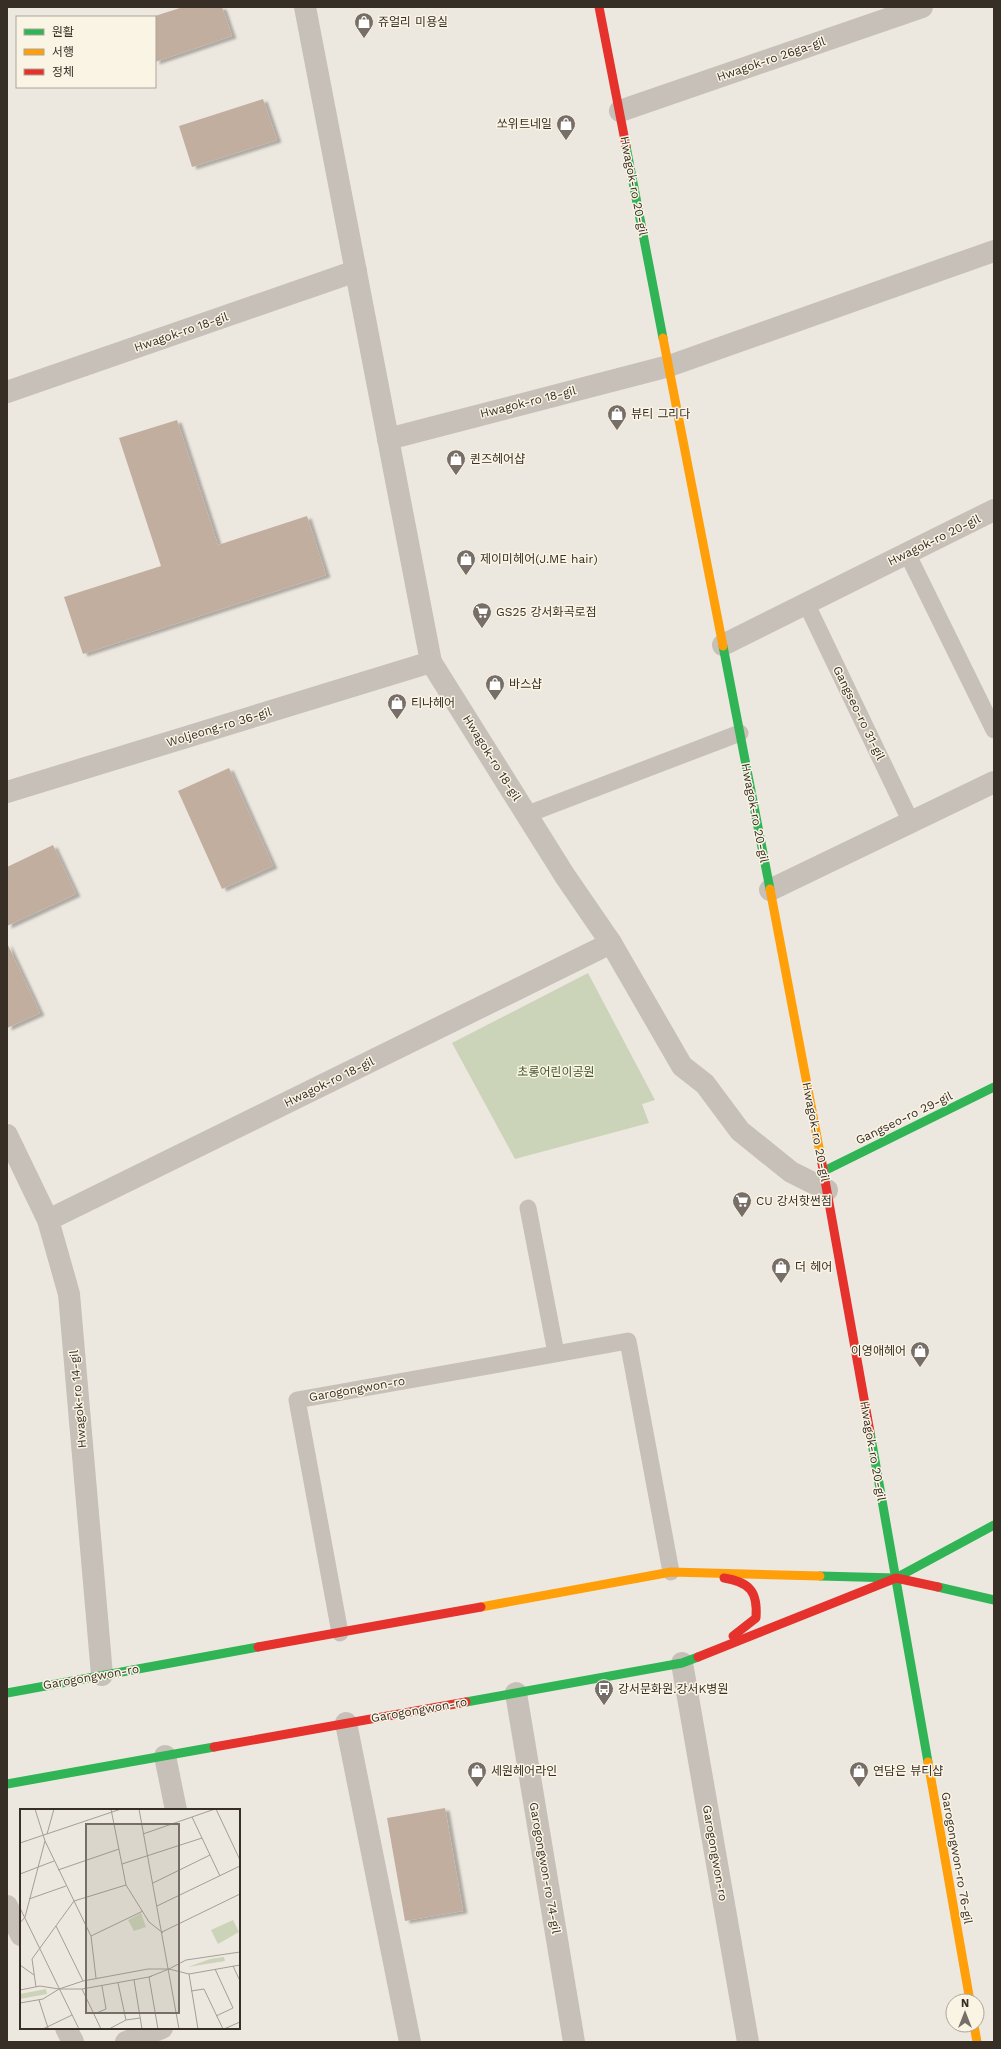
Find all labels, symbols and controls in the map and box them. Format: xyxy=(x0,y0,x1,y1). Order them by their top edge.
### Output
shop icon: 쥬얼리 미용실 xyxy=(353,11,375,39)
place label: 쥬얼리 미용실 xyxy=(378,15,448,29)
legend xyxy=(16,16,156,88)
text: 원활 xyxy=(52,25,74,39)
street label: Hwagok-ro 26ga-gil xyxy=(715,34,827,84)
text: 서행 xyxy=(52,45,74,59)
text: 정체 xyxy=(52,65,74,79)
shop icon: 쏘위트네일 xyxy=(555,113,577,141)
place label: 쏘위트네일 xyxy=(497,117,552,131)
street label: Hwagok-ro 20-gil xyxy=(617,135,651,237)
street label: Hwagok-ro 18-gil xyxy=(132,309,230,355)
street label: Hwagok-ro 18-gil xyxy=(478,383,578,421)
shop icon: 뷰티 그리다 xyxy=(606,403,628,431)
place label: 뷰티 그리다 xyxy=(631,407,690,421)
shop icon: 퀸즈헤어샵 xyxy=(445,448,467,476)
place label: 퀸즈헤어샵 xyxy=(470,452,525,466)
street label: Hwagok-ro 20-gil xyxy=(885,511,983,568)
shop icon: 제이미헤어(J.ME hair) xyxy=(455,548,477,576)
place label: 제이미헤어(J.ME hair) xyxy=(480,552,598,566)
supermarket icon: GS25 강서화곡로점 xyxy=(471,601,493,629)
place label: GS25 강서화곡로점 xyxy=(496,605,597,619)
street label: Gangseo-ro 31-gil xyxy=(830,664,888,763)
shop icon: 바스샵 xyxy=(484,673,506,701)
place label: 바스샵 xyxy=(509,677,542,691)
shop icon: 티나헤어 xyxy=(386,692,408,720)
place label: 티나헤어 xyxy=(411,696,455,710)
street label: Woljeong-ro 36-gil xyxy=(165,704,273,750)
street label: Hwagok-ro 18-gil xyxy=(460,712,524,804)
street label: Hwagok-ro 20-gil xyxy=(738,762,772,864)
street label: Hwagok-ro 18-gil xyxy=(282,1054,377,1110)
park label: 초롱어린이공원 xyxy=(517,1065,595,1079)
street label: Hwagok-ro 20-gil xyxy=(799,1081,833,1183)
street label: Gangseo-ro 29-gil xyxy=(853,1088,955,1147)
supermarket icon: CU 강서핫썬점 xyxy=(731,1190,753,1218)
place label: CU 강서핫썬점 xyxy=(756,1194,832,1208)
shop icon: 더 헤어 xyxy=(770,1256,792,1284)
place label: 더 헤어 xyxy=(795,1260,832,1274)
shop icon: 이영애헤어 xyxy=(909,1340,931,1368)
place label: 이영애헤어 xyxy=(851,1344,906,1358)
street label: Hwagok-ro 14-gil xyxy=(67,1349,89,1449)
street label: Garogongwon-ro xyxy=(308,1374,406,1404)
street label: Hwagok-ro 20-gil xyxy=(857,1400,889,1502)
street label: Garogongwon-ro xyxy=(42,1662,140,1692)
bus stop icon: 강서문화원.강서K병원 xyxy=(593,1678,615,1706)
place label: 강서문화원.강서K병원 xyxy=(618,1682,728,1696)
street label: Garogongwon-ro xyxy=(370,1695,468,1725)
shop icon: 세원헤어라인 xyxy=(466,1760,488,1788)
shop icon: 연담은 뷰티샵 xyxy=(848,1760,870,1788)
place label: 세원헤어라인 xyxy=(491,1764,557,1778)
place label: 연담은 뷰티샵 xyxy=(873,1764,943,1778)
street label: Garogongwon-ro 76-gil xyxy=(938,1791,976,1925)
street label: Garogongwon-ro 74-gil xyxy=(527,1801,564,1935)
street label: Garogongwon-ro xyxy=(700,1804,730,1902)
inset map xyxy=(20,1809,240,2029)
north arrow xyxy=(945,1993,985,2033)
text: N xyxy=(961,1997,969,2010)

